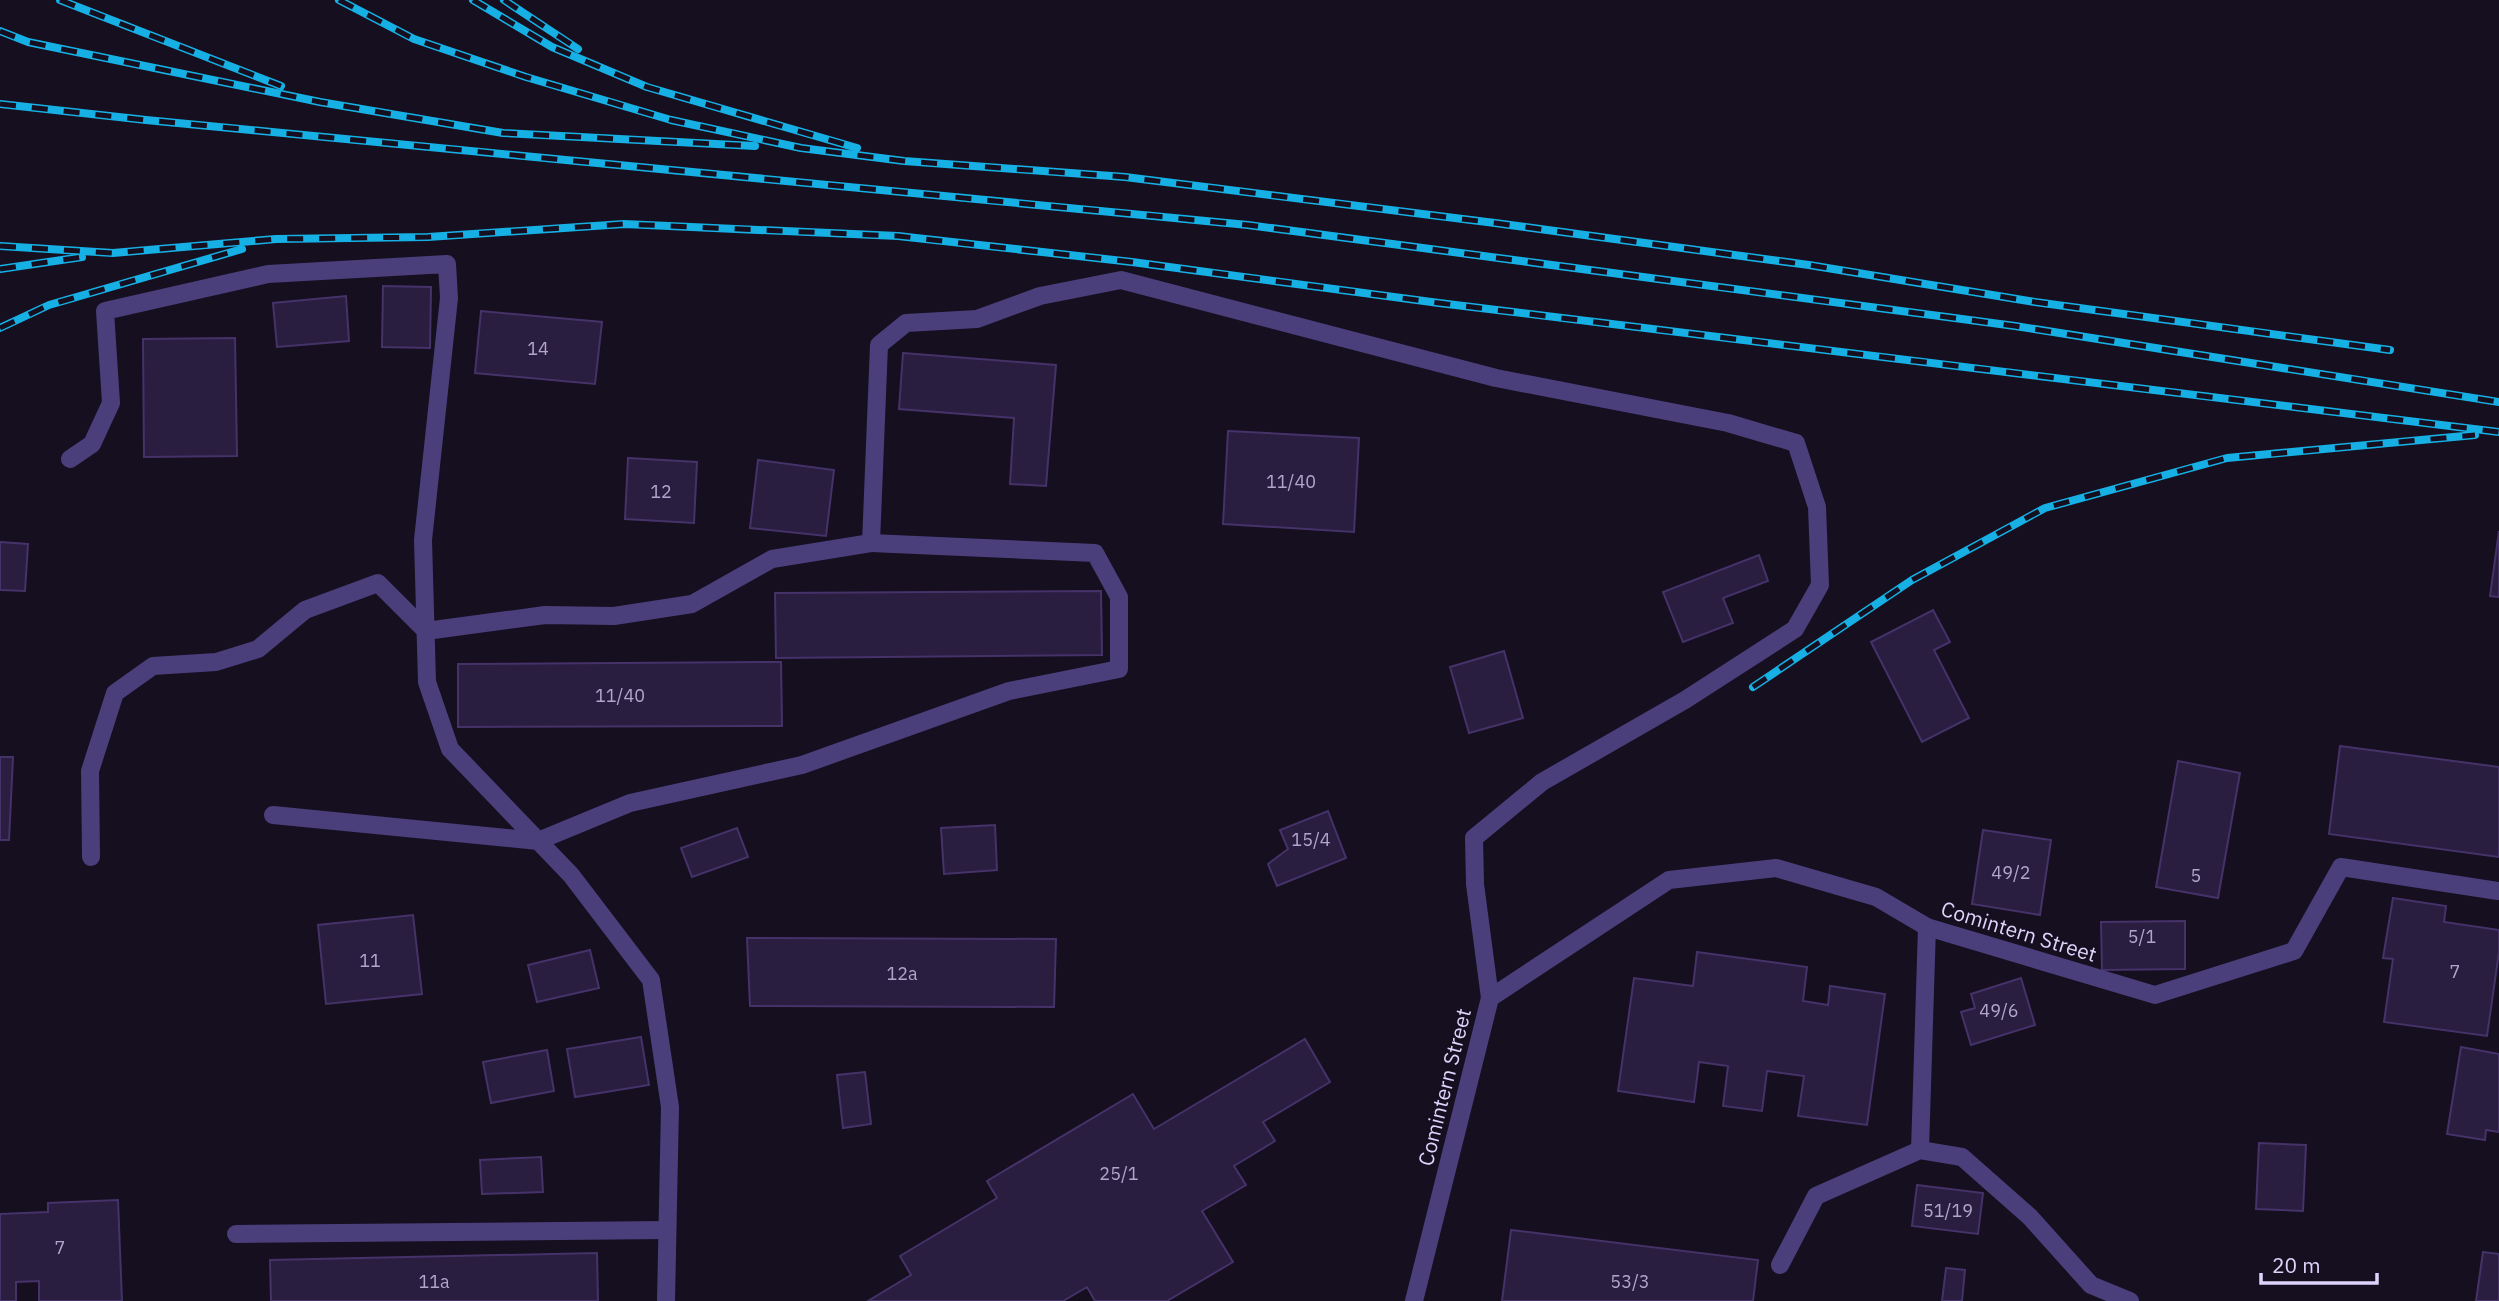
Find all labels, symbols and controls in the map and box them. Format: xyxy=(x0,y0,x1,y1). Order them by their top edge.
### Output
house number: 14 xyxy=(527,337,549,360)
house number: 11/40 xyxy=(1266,470,1316,493)
house number: 12 xyxy=(650,480,672,503)
house number: 11/40 xyxy=(595,684,645,707)
house number: 15/4 xyxy=(1291,828,1331,851)
house number: 49/2 xyxy=(1991,861,2031,884)
house number: 5 xyxy=(2191,864,2201,887)
street label: Comintern Street xyxy=(1938,894,2100,968)
house number: 5/1 xyxy=(2128,925,2156,948)
house number: 11 xyxy=(359,949,381,972)
house number: 7 xyxy=(2450,960,2460,983)
house number: 12a xyxy=(886,962,918,985)
house number: 49/6 xyxy=(1979,999,2019,1022)
street label: Comintern Street xyxy=(1411,1005,1477,1169)
house number: 25/1 xyxy=(1099,1162,1139,1185)
house number: 51/19 xyxy=(1923,1199,1973,1222)
house number: 7 xyxy=(55,1236,65,1259)
scale bar xyxy=(2261,1242,2376,1286)
text: 20 m xyxy=(2272,1251,2321,1279)
house number: 11a xyxy=(418,1270,450,1293)
house number: 53/3 xyxy=(1610,1270,1650,1293)

